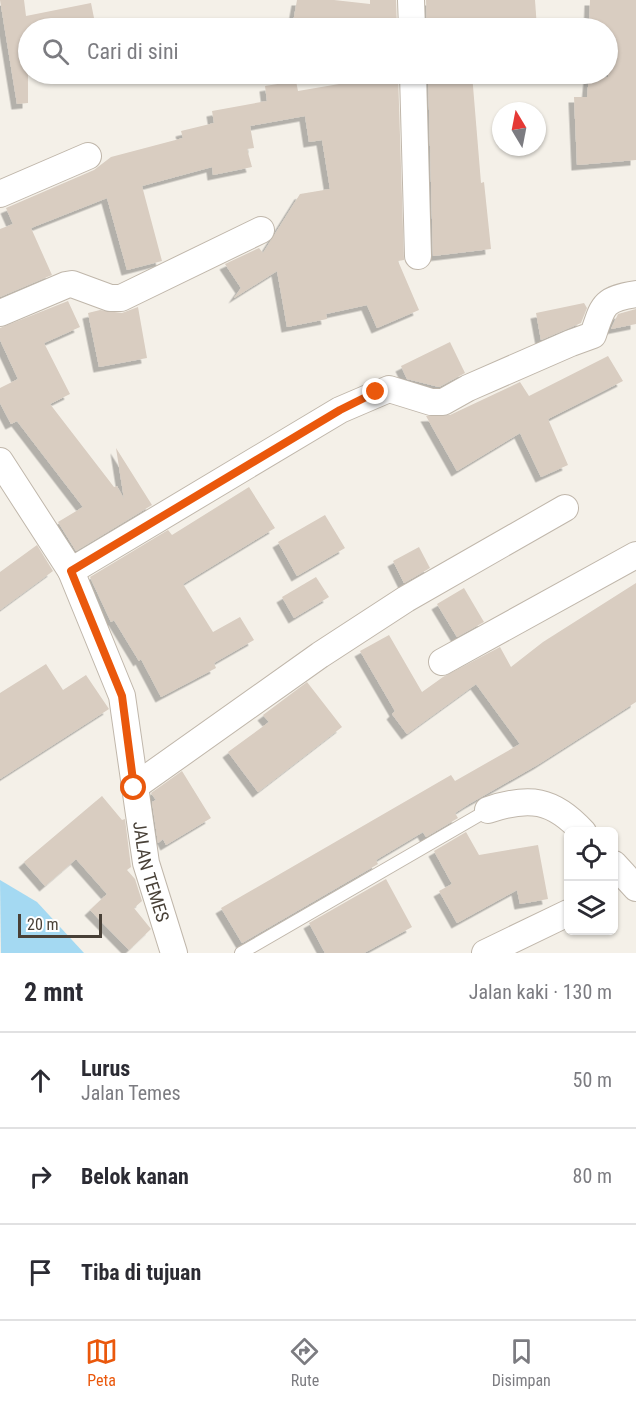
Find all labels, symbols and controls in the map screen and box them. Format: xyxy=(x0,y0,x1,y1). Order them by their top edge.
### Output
search box xyxy=(18,18,618,84)
icon: search xyxy=(39,35,72,68)
text: Cari di sini xyxy=(87,39,179,64)
north arrow xyxy=(492,102,546,156)
route end xyxy=(362,378,388,404)
route start xyxy=(120,774,146,800)
street label: JALAN TEMES xyxy=(130,820,174,924)
map controls xyxy=(564,827,618,935)
button: locate xyxy=(564,827,618,881)
button: layers xyxy=(564,881,618,935)
scale bar xyxy=(18,911,102,938)
text: 20 m xyxy=(27,915,59,934)
text: 2 mnt xyxy=(24,977,83,1007)
text: Jalan kaki · 130 m xyxy=(469,980,612,1004)
text: Lurus xyxy=(81,1056,130,1081)
icon: ahead xyxy=(24,1064,57,1097)
text: 50 m xyxy=(573,1068,612,1092)
text: Jalan Temes xyxy=(81,1081,181,1105)
icon: right xyxy=(24,1160,57,1193)
text: Belok kanan xyxy=(81,1164,189,1189)
text: 80 m xyxy=(573,1164,612,1188)
icon: arrive xyxy=(24,1256,57,1289)
text: Tiba di tujuan xyxy=(81,1260,201,1285)
tab: Peta xyxy=(85,1335,118,1390)
tab: Rute xyxy=(288,1335,321,1390)
tab: Disimpan xyxy=(492,1335,551,1390)

